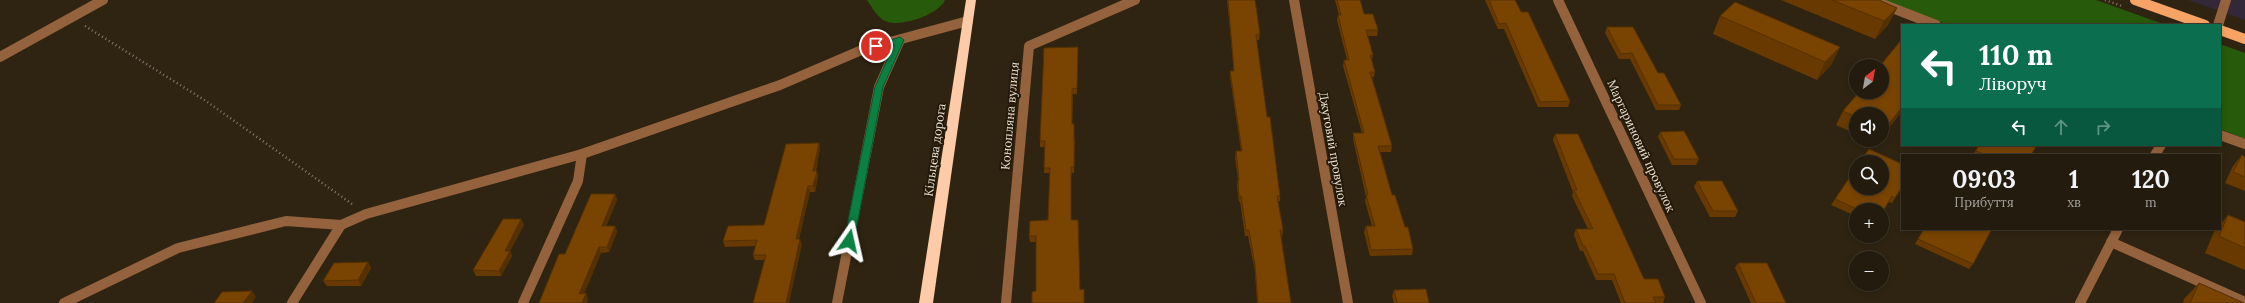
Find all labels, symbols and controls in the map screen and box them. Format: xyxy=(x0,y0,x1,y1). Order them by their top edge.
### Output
pin xyxy=(859,29,893,63)
icon: arrive xyxy=(865,35,887,57)
text: 110 m xyxy=(1979,37,2053,73)
icon: left xyxy=(1913,40,1965,92)
north arrow xyxy=(1849,59,1889,99)
map controls xyxy=(1849,59,1889,291)
street label: Конопляна вулиця xyxy=(997,61,1022,171)
text: Ліворуч xyxy=(1979,72,2047,95)
street label: Маргариновий провулок xyxy=(1604,77,1679,215)
street label: Джутовий провулок xyxy=(1316,90,1351,208)
street label: Кільцева дорога xyxy=(921,102,948,198)
button: sound xyxy=(1849,107,1889,147)
icon: left xyxy=(2008,116,2030,138)
icon: ahead xyxy=(2050,116,2072,138)
icon: right xyxy=(2092,116,2114,138)
button: search xyxy=(1849,155,1889,195)
text: 09:03 xyxy=(1952,164,2016,195)
text: 1 xyxy=(2069,164,2079,195)
text: 120 xyxy=(2132,164,2170,195)
text: Прибуття xyxy=(1954,194,2014,211)
text: хв xyxy=(2067,194,2081,211)
text: m xyxy=(2145,194,2157,211)
button: + xyxy=(1849,203,1889,243)
position arrow xyxy=(828,220,870,262)
button: − xyxy=(1849,251,1889,291)

